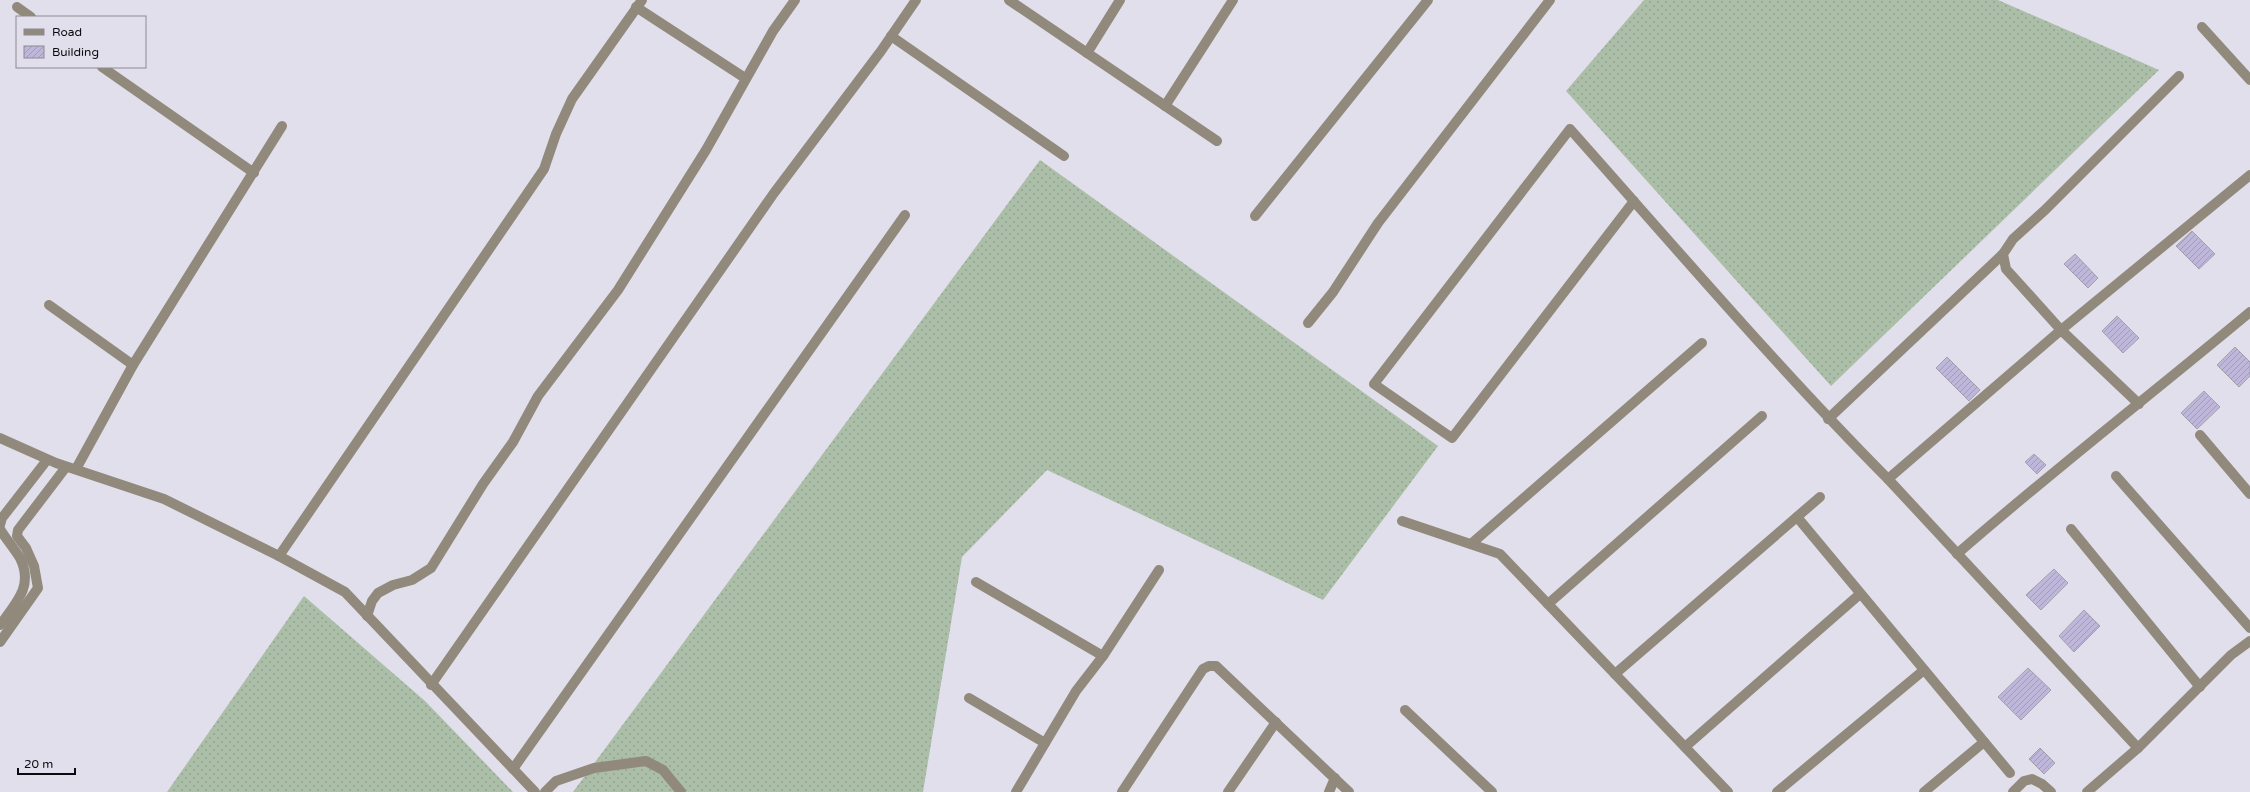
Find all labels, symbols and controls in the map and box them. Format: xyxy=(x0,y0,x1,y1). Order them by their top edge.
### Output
legend xyxy=(16,16,146,68)
text: Road xyxy=(52,25,82,39)
text: Building xyxy=(52,45,99,59)
scale bar xyxy=(18,750,75,776)
text: 20 m xyxy=(24,757,53,771)

